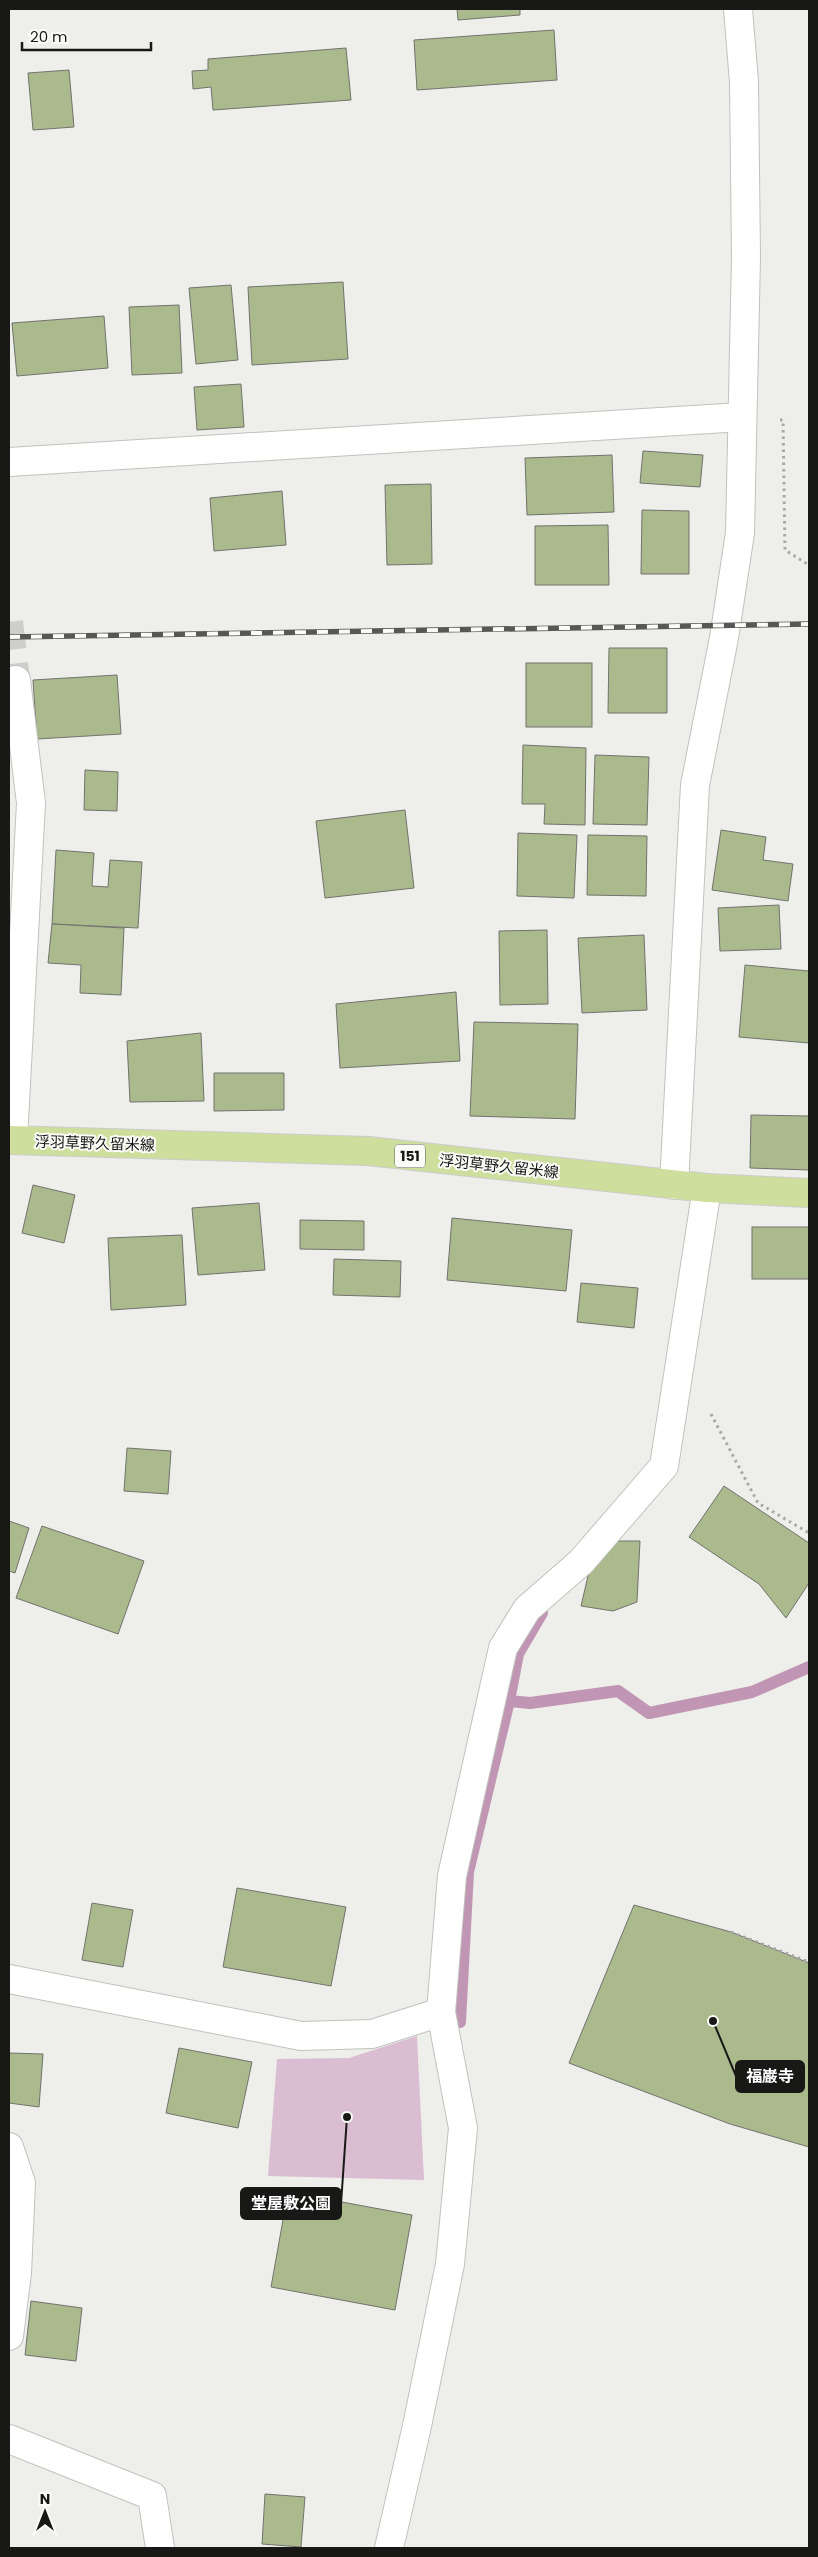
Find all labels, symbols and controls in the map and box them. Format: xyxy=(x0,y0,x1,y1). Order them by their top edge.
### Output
scale bar xyxy=(22,20,151,52)
text: 20 m xyxy=(30,26,68,47)
street label: 浮羽草野久留米線 xyxy=(35,1130,155,1156)
road number: 151 xyxy=(395,1144,425,1168)
street label: 浮羽草野久留米線 xyxy=(438,1149,560,1183)
callout: 福巌寺 xyxy=(736,2061,804,2092)
text: 福巌寺 xyxy=(746,2065,794,2088)
callout: 堂屋敷公園 xyxy=(241,2188,341,2219)
text: 堂屋敷公園 xyxy=(251,2192,331,2215)
north arrow xyxy=(20,2487,70,2537)
text: N xyxy=(40,2489,50,2509)

